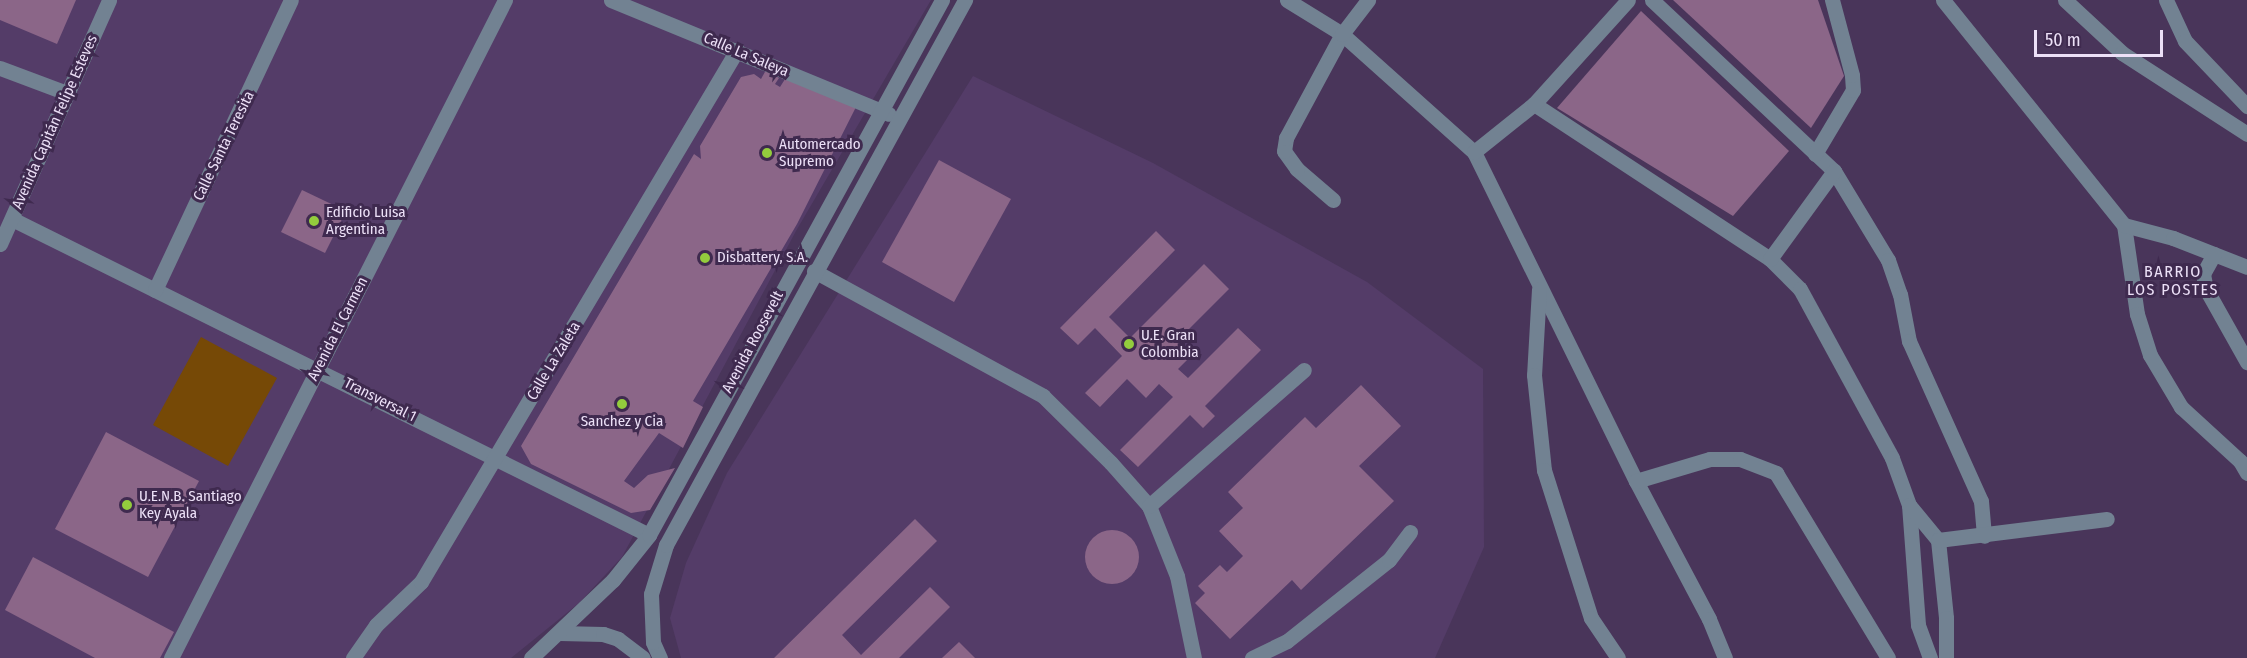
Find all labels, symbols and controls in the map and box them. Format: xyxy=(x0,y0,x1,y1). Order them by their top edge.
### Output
scale bar xyxy=(2037,18,2166,56)
street label: Calle La Saleya xyxy=(701,29,791,81)
text: 50 m xyxy=(2045,29,2081,51)
street label: Avenida Capitán Felipe Esteves xyxy=(8,32,102,212)
street label: Calle Santa Teresita xyxy=(190,88,258,204)
place label: Automercado Supremo xyxy=(779,135,861,170)
marker: Automercado Supremo xyxy=(760,146,774,160)
place label: Edificio Luisa Argentina xyxy=(326,203,406,238)
marker: Edificio Luisa Argentina xyxy=(307,214,321,228)
place label: Disbattery, S.A. xyxy=(717,249,808,267)
marker: Disbattery, S.A. xyxy=(698,251,712,265)
district label: BARRIO LOS POSTES xyxy=(2127,262,2219,300)
street label: Avenida El Carmen xyxy=(304,274,372,384)
street label: Avenida Roosevelt xyxy=(719,288,787,396)
street label: Calle La Zaleta xyxy=(524,318,584,404)
place label: U.E. Gran Colombia xyxy=(1141,326,1199,361)
marker: U.E. Gran Colombia xyxy=(1122,337,1136,351)
street label: Transversal 1 xyxy=(341,374,419,426)
marker: Sanchez y Cia xyxy=(615,397,629,411)
place label: Sanchez y Cia xyxy=(581,413,663,431)
place label: U.E.N.B. Santiago Key Ayala xyxy=(139,487,242,522)
marker: U.E.N.B. Santiago Key Ayala xyxy=(120,498,134,512)

